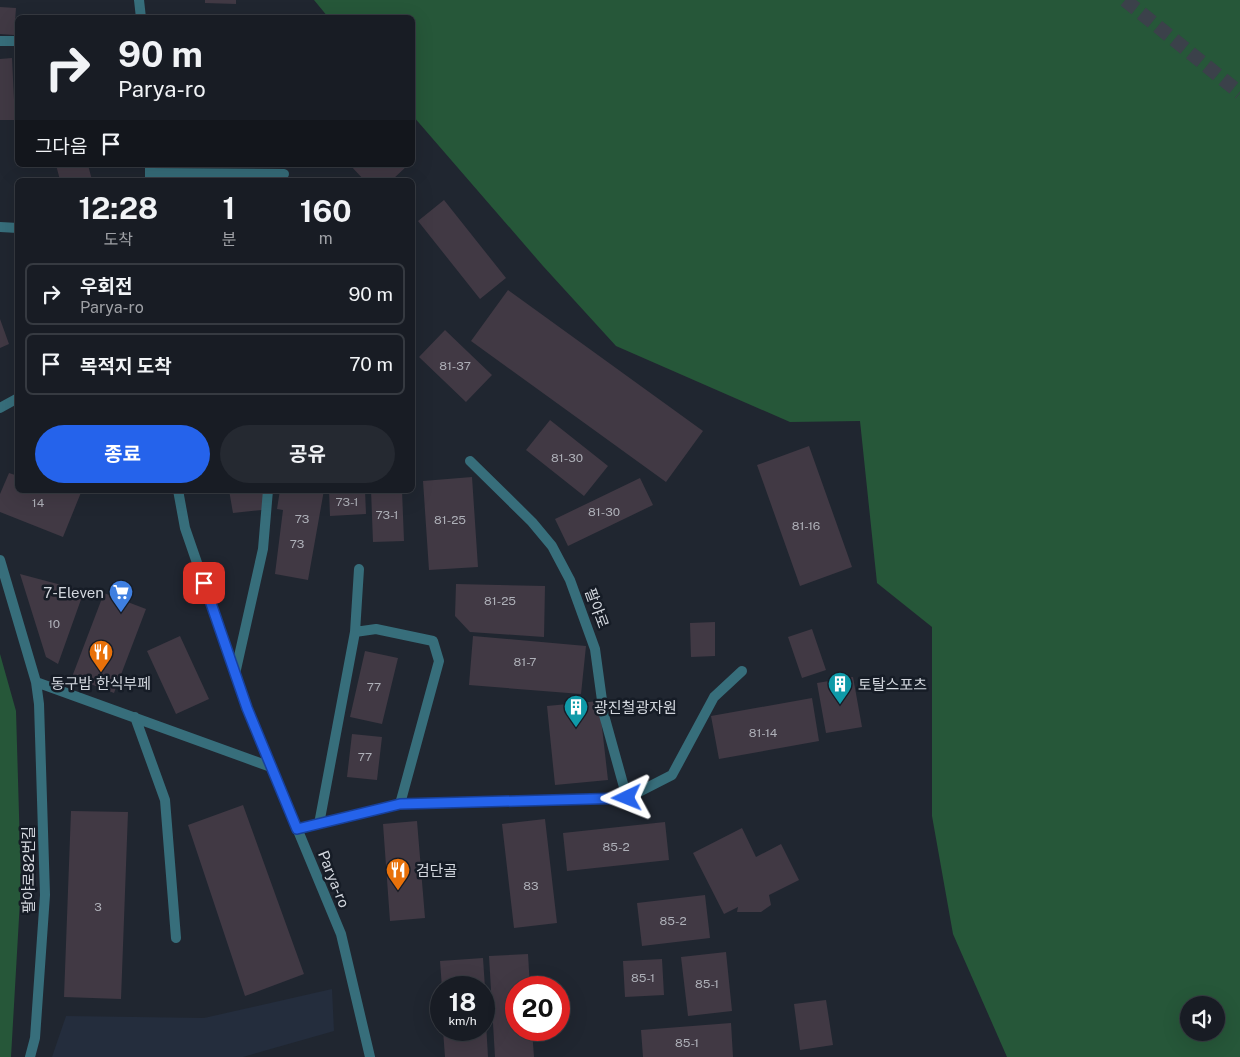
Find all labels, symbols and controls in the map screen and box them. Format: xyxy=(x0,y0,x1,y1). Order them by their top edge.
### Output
text: 90 m xyxy=(118,34,203,75)
icon: right xyxy=(35,35,100,100)
text: Parya-ro xyxy=(118,76,206,102)
icon: arrive xyxy=(97,130,125,158)
text: 그다음 xyxy=(35,135,87,157)
text: 12:28 xyxy=(78,190,158,226)
text: 1 xyxy=(222,190,235,226)
text: 160 xyxy=(300,193,352,229)
text: m xyxy=(319,229,333,248)
text: 도착 xyxy=(104,230,133,249)
text: 분 xyxy=(222,230,236,249)
text: 우회전 xyxy=(80,275,132,297)
icon: right xyxy=(37,280,65,308)
text: 90 m xyxy=(349,283,393,305)
text: Parya-ro xyxy=(80,298,144,317)
icon: arrive xyxy=(37,350,65,378)
text: 70 m xyxy=(349,353,393,375)
text: 목적지 도착 xyxy=(80,355,172,377)
house number: 81-37 xyxy=(439,359,471,373)
button: 종료 xyxy=(35,425,210,483)
button: 공유 xyxy=(220,425,395,483)
house number: 81-30 xyxy=(551,451,583,465)
house number: 73-1 xyxy=(335,495,359,509)
house number: 14 xyxy=(32,496,45,510)
house number: 81-30 xyxy=(588,505,620,519)
house number: 73-1 xyxy=(375,508,399,522)
house number: 73 xyxy=(295,512,309,526)
house number: 81-25 xyxy=(434,513,466,527)
house number: 81-16 xyxy=(792,519,820,533)
house number: 73 xyxy=(290,537,304,551)
pin xyxy=(183,562,225,604)
icon: arrive xyxy=(190,569,218,597)
supermarket icon: 7-Eleven xyxy=(108,579,134,613)
place label: 7-Eleven xyxy=(43,584,104,601)
street label: 팔야로 xyxy=(582,586,612,630)
house number: 81-25 xyxy=(484,594,516,608)
house number: 10 xyxy=(48,617,60,631)
restaurant icon: 동구밥 한식부페 xyxy=(88,639,114,673)
house number: 81-7 xyxy=(513,655,537,669)
building icon: 토탈스포츠 xyxy=(827,671,853,705)
place label: 동구밥 한식부페 xyxy=(51,675,151,692)
place label: 토탈스포츠 xyxy=(858,676,927,693)
house number: 77 xyxy=(367,680,381,694)
building icon: 광진철광자원 xyxy=(563,694,589,728)
place label: 광진철광자원 xyxy=(594,699,677,716)
house number: 81-14 xyxy=(749,726,778,740)
house number: 77 xyxy=(358,750,372,764)
position arrow xyxy=(600,771,652,823)
street label: 팔야로82번길 xyxy=(20,826,37,914)
house number: 85-2 xyxy=(602,840,630,854)
street label: Parya-ro xyxy=(315,848,353,910)
restaurant icon: 검단골 xyxy=(385,857,411,891)
place label: 검단골 xyxy=(416,862,457,879)
house number: 83 xyxy=(523,879,539,893)
house number: 3 xyxy=(94,900,102,914)
house number: 85-2 xyxy=(659,914,687,928)
house number: 85-1 xyxy=(631,971,655,985)
speed limit sign: 20 xyxy=(505,976,570,1041)
house number: 85-1 xyxy=(695,977,719,991)
text: 18 xyxy=(449,987,476,1017)
map controls xyxy=(1180,996,1225,1041)
button: sound xyxy=(1180,996,1225,1041)
text: km/h xyxy=(448,1014,477,1028)
house number: 85-1 xyxy=(675,1036,699,1050)

